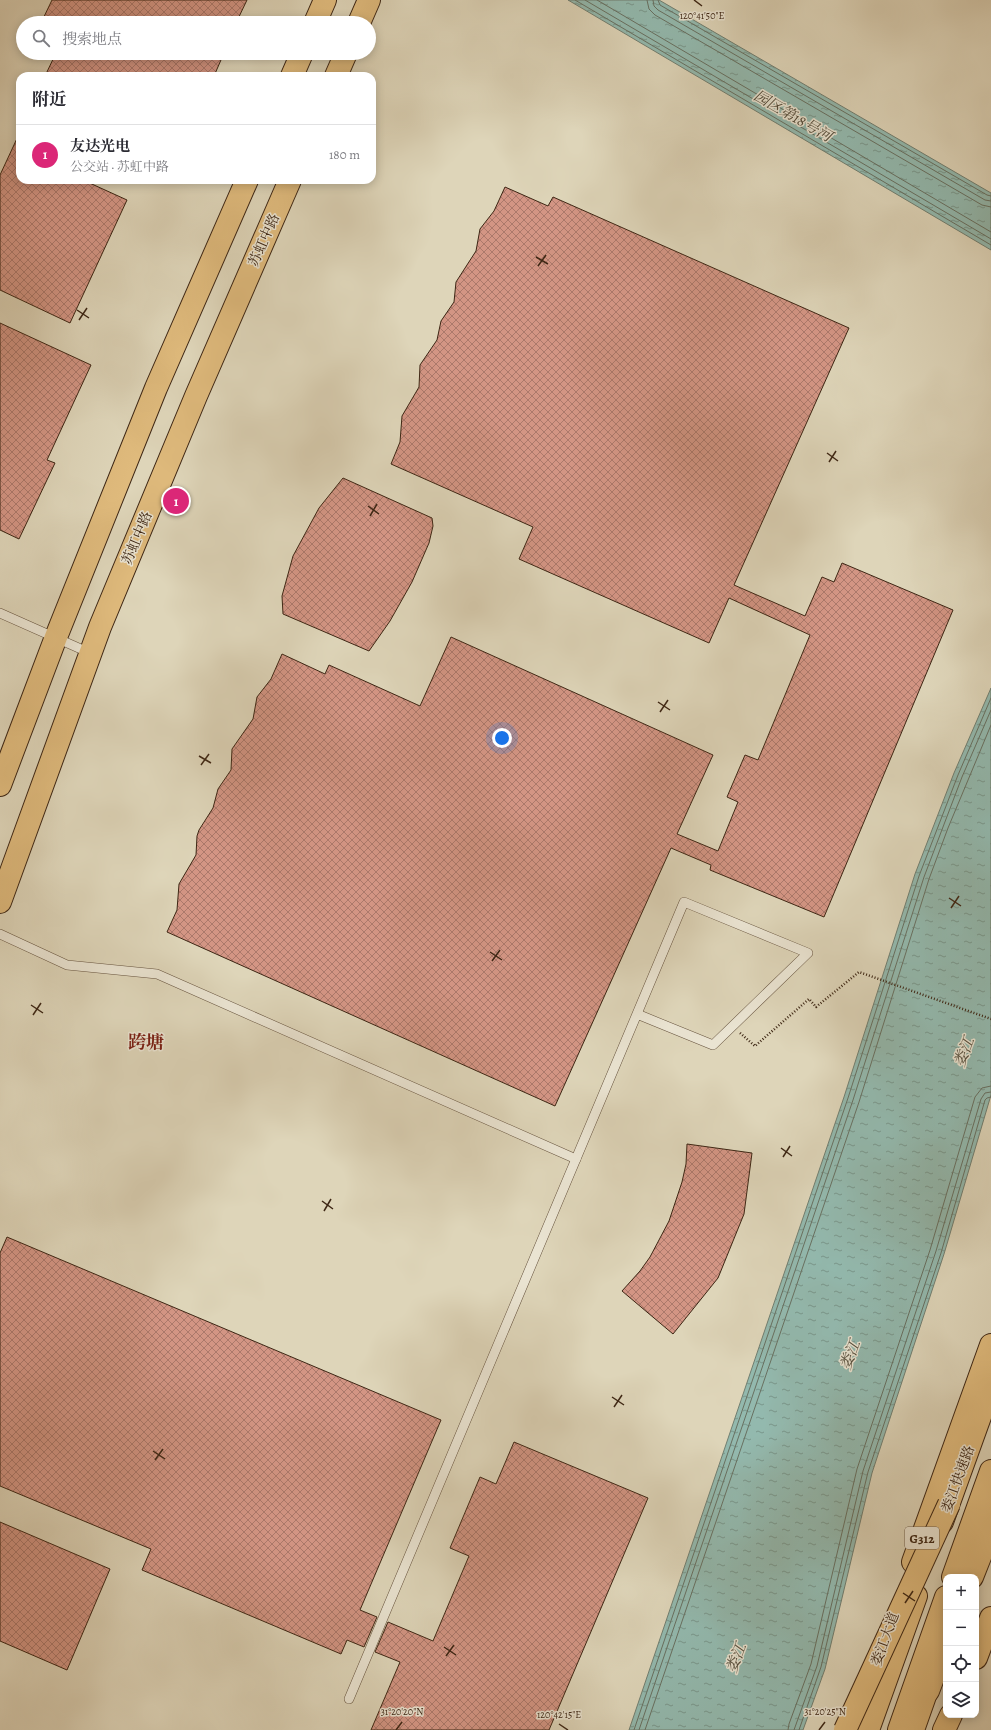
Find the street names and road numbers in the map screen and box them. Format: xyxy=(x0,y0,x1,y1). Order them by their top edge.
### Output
street label: 苏虹中路 xyxy=(244,211,284,269)
street label: 苏虹中路 xyxy=(117,509,157,567)
street label: 娄江快速路 xyxy=(937,1443,979,1515)
road number: G312 xyxy=(905,1527,939,1549)
street label: 娄江大道 xyxy=(866,1609,904,1669)

